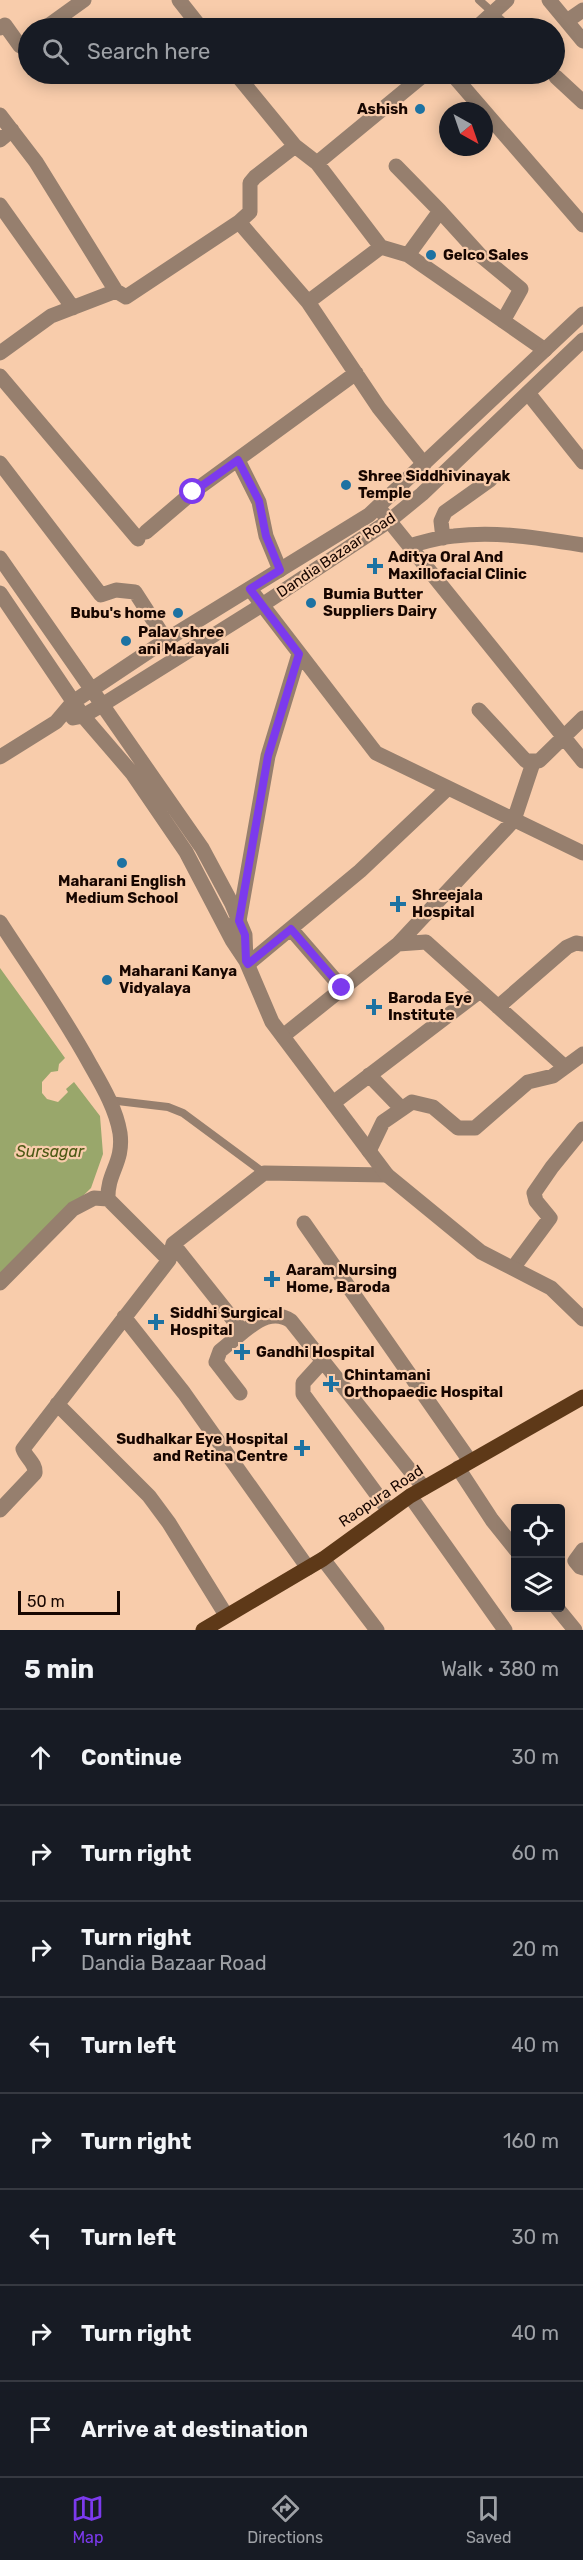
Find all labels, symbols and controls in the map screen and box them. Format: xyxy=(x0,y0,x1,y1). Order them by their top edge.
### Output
search box xyxy=(18,18,565,84)
icon: search xyxy=(39,35,72,68)
text: Search here xyxy=(87,38,210,65)
place label: Ashish xyxy=(357,100,408,118)
marker: Ashish xyxy=(413,102,427,116)
north arrow xyxy=(439,102,493,156)
place label: Gelco Sales xyxy=(443,246,529,264)
marker: Gelco Sales xyxy=(424,248,438,262)
place label: Shree Siddhivinayak Temple xyxy=(358,467,511,502)
route start xyxy=(179,478,205,504)
marker: Shree Siddhivinayak Temple xyxy=(339,478,353,492)
street label: Dandia Bazaar Road xyxy=(273,509,399,601)
place label: Aditya Oral And Maxillofacial Clinic xyxy=(388,548,527,583)
marker: Aditya Oral And Maxillofacial Clinic xyxy=(366,557,384,575)
place label: Bumia Butter Suppliers Dairy xyxy=(323,585,437,620)
marker: Bumia Butter Suppliers Dairy xyxy=(304,596,318,610)
place label: Bubu's home xyxy=(70,604,166,622)
marker: Bubu's home xyxy=(171,606,185,620)
place label: Palav shree ani Madayali xyxy=(138,623,229,658)
marker: Palav shree ani Madayali xyxy=(119,634,133,648)
marker: Maharani English Medium School xyxy=(115,856,129,870)
place label: Maharani English Medium School xyxy=(58,872,186,907)
place label: Shreejala Hospital xyxy=(412,886,483,921)
marker: Shreejala Hospital xyxy=(389,895,407,913)
place label: Maharani Kanya Vidyalaya xyxy=(119,962,237,997)
marker: Maharani Kanya Vidyalaya xyxy=(100,973,114,987)
route end xyxy=(328,974,354,1000)
place label: Baroda Eye Institute xyxy=(388,989,472,1024)
marker: Baroda Eye Institute xyxy=(365,998,383,1016)
water label: Sursagar xyxy=(16,1142,85,1161)
place label: Aaram Nursing Home, Baroda xyxy=(286,1261,397,1296)
marker: Aaram Nursing Home, Baroda xyxy=(263,1270,281,1288)
place label: Siddhi Surgical Hospital xyxy=(170,1304,283,1339)
marker: Siddhi Surgical Hospital xyxy=(147,1313,165,1331)
marker: Gandhi Hospital xyxy=(233,1343,251,1361)
place label: Gandhi Hospital xyxy=(256,1343,375,1361)
place label: Chintamani Orthopaedic Hospital xyxy=(344,1366,503,1401)
marker: Chintamani Orthopaedic Hospital xyxy=(322,1375,340,1393)
place label: Sudhalkar Eye Hospital and Retina Centre xyxy=(116,1430,288,1465)
marker: Sudhalkar Eye Hospital and Retina Centre xyxy=(293,1439,311,1457)
street label: Raopura Road xyxy=(335,1461,427,1531)
map controls xyxy=(511,1504,565,1612)
button: locate xyxy=(511,1504,565,1558)
button: layers xyxy=(511,1558,565,1612)
scale bar xyxy=(18,1588,120,1616)
text: 50 m xyxy=(27,1592,65,1611)
text: 5 min xyxy=(24,1654,94,1685)
text: Walk · 380 m xyxy=(441,1657,559,1681)
icon: ahead xyxy=(24,1741,57,1774)
text: Continue xyxy=(81,1744,182,1771)
text: 30 m xyxy=(512,1745,559,1769)
icon: right xyxy=(24,1837,57,1870)
text: Turn right xyxy=(81,1840,191,1867)
text: 60 m xyxy=(512,1841,559,1865)
text: Turn right xyxy=(81,1924,191,1951)
icon: right xyxy=(24,1933,57,1966)
text: 20 m xyxy=(512,1937,559,1961)
text: Dandia Bazaar Road xyxy=(81,1951,267,1975)
icon: left xyxy=(24,2029,57,2062)
text: Turn left xyxy=(81,2032,176,2059)
text: 40 m xyxy=(511,2033,559,2057)
icon: right xyxy=(24,2125,57,2158)
text: Turn right xyxy=(81,2128,191,2155)
text: 160 m xyxy=(503,2129,559,2153)
icon: left xyxy=(24,2221,57,2254)
text: Turn left xyxy=(81,2224,176,2251)
text: 30 m xyxy=(512,2225,559,2249)
icon: right xyxy=(24,2317,57,2350)
text: Turn right xyxy=(81,2320,191,2347)
text: 40 m xyxy=(511,2321,559,2345)
icon: arrive xyxy=(24,2413,57,2446)
text: Arrive at destination xyxy=(81,2416,308,2443)
tab: Map xyxy=(71,2492,104,2547)
tab: Directions xyxy=(247,2492,323,2547)
tab: Saved xyxy=(466,2492,512,2547)

